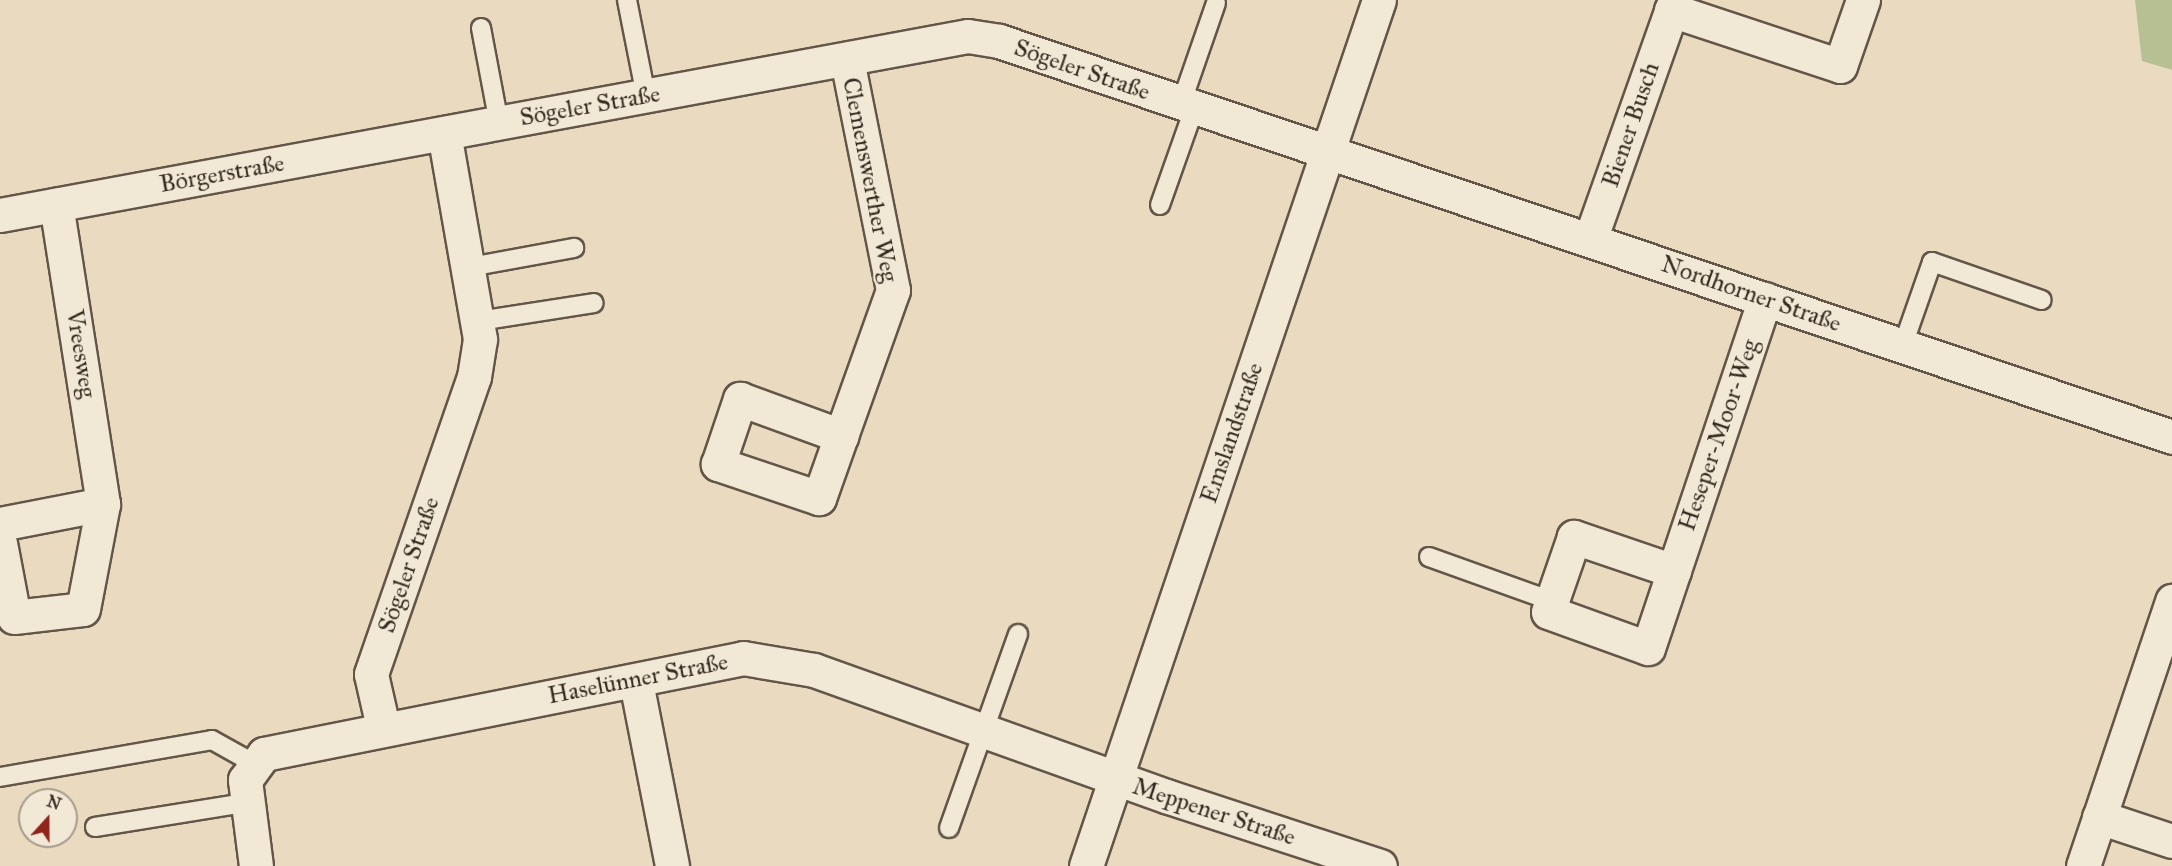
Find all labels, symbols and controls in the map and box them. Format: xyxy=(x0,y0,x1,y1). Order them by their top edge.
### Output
street label: Sögeler Straße xyxy=(1010,33,1154,107)
street label: Biener Busch xyxy=(1596,59,1666,191)
street label: Clemenswerther Weg xyxy=(836,75,904,285)
street label: Sögeler Straße xyxy=(518,80,662,132)
street label: Börgerstraße xyxy=(157,149,287,199)
street label: Nordhorner Straße xyxy=(1657,250,1845,338)
street label: Vreesweg xyxy=(60,308,102,400)
street label: Heseper-Moor-Weg xyxy=(1673,335,1765,535)
street label: Emslandstraße xyxy=(1195,359,1269,507)
street label: Sögeler Straße xyxy=(372,493,446,637)
street label: Haselünner Straße xyxy=(546,647,730,711)
street label: Meppener Straße xyxy=(1129,772,1299,852)
north arrow xyxy=(18,788,78,848)
text: N xyxy=(44,791,64,814)

